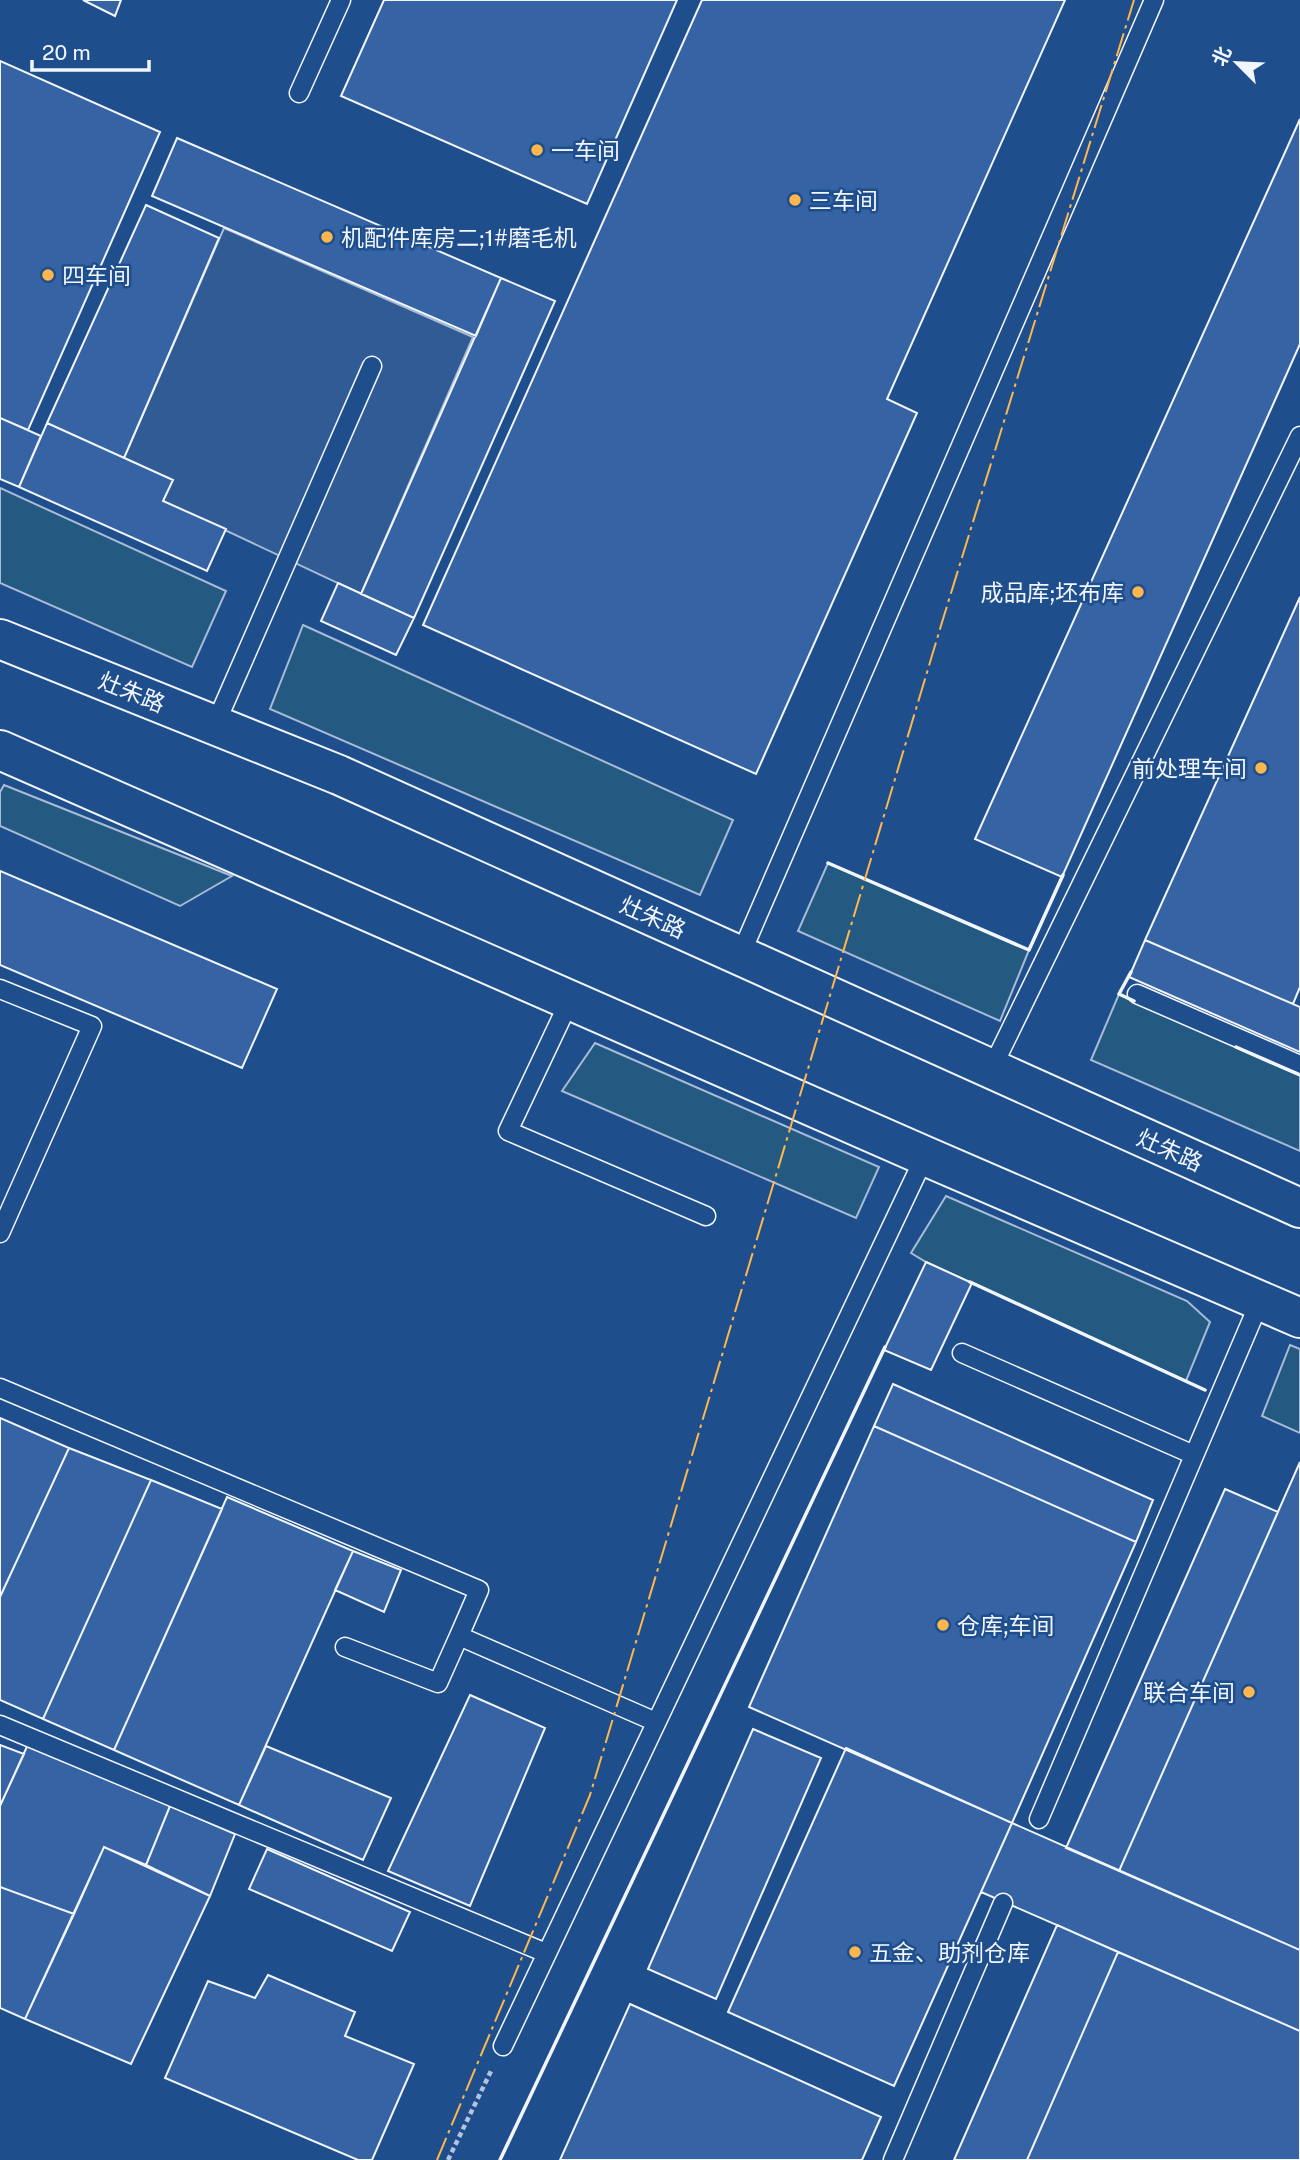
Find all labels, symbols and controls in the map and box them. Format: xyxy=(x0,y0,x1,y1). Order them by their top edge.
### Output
scale bar xyxy=(32,28,149,72)
north arrow xyxy=(1202,28,1272,98)
text: 20 m xyxy=(42,40,91,65)
text: 北 xyxy=(1208,43,1235,69)
place label: 一车间 xyxy=(551,137,620,164)
marker: 一车间 xyxy=(529,142,545,158)
place label: 三车间 xyxy=(809,187,878,214)
marker: 三车间 xyxy=(787,192,803,208)
place label: 机配件库房二;1#磨毛机 xyxy=(341,224,577,251)
marker: 机配件库房二;1#磨毛机 xyxy=(319,229,335,245)
place label: 四车间 xyxy=(62,262,131,289)
marker: 四车间 xyxy=(40,267,56,283)
place label: 成品库;坯布库 xyxy=(980,579,1124,606)
marker: 成品库;坯布库 xyxy=(1130,584,1146,600)
street label: 灶朱路 xyxy=(95,667,169,717)
place label: 前处理车间 xyxy=(1132,755,1247,782)
marker: 前处理车间 xyxy=(1253,760,1269,776)
street label: 灶朱路 xyxy=(616,891,690,943)
street label: 灶朱路 xyxy=(1133,1124,1207,1176)
place label: 仓库;车间 xyxy=(957,1612,1055,1639)
marker: 仓库;车间 xyxy=(935,1617,951,1633)
place label: 联合车间 xyxy=(1143,1679,1235,1706)
marker: 联合车间 xyxy=(1241,1684,1257,1700)
place label: 五金、助剂仓库 xyxy=(869,1939,1030,1966)
marker: 五金、助剂仓库 xyxy=(847,1944,863,1960)

